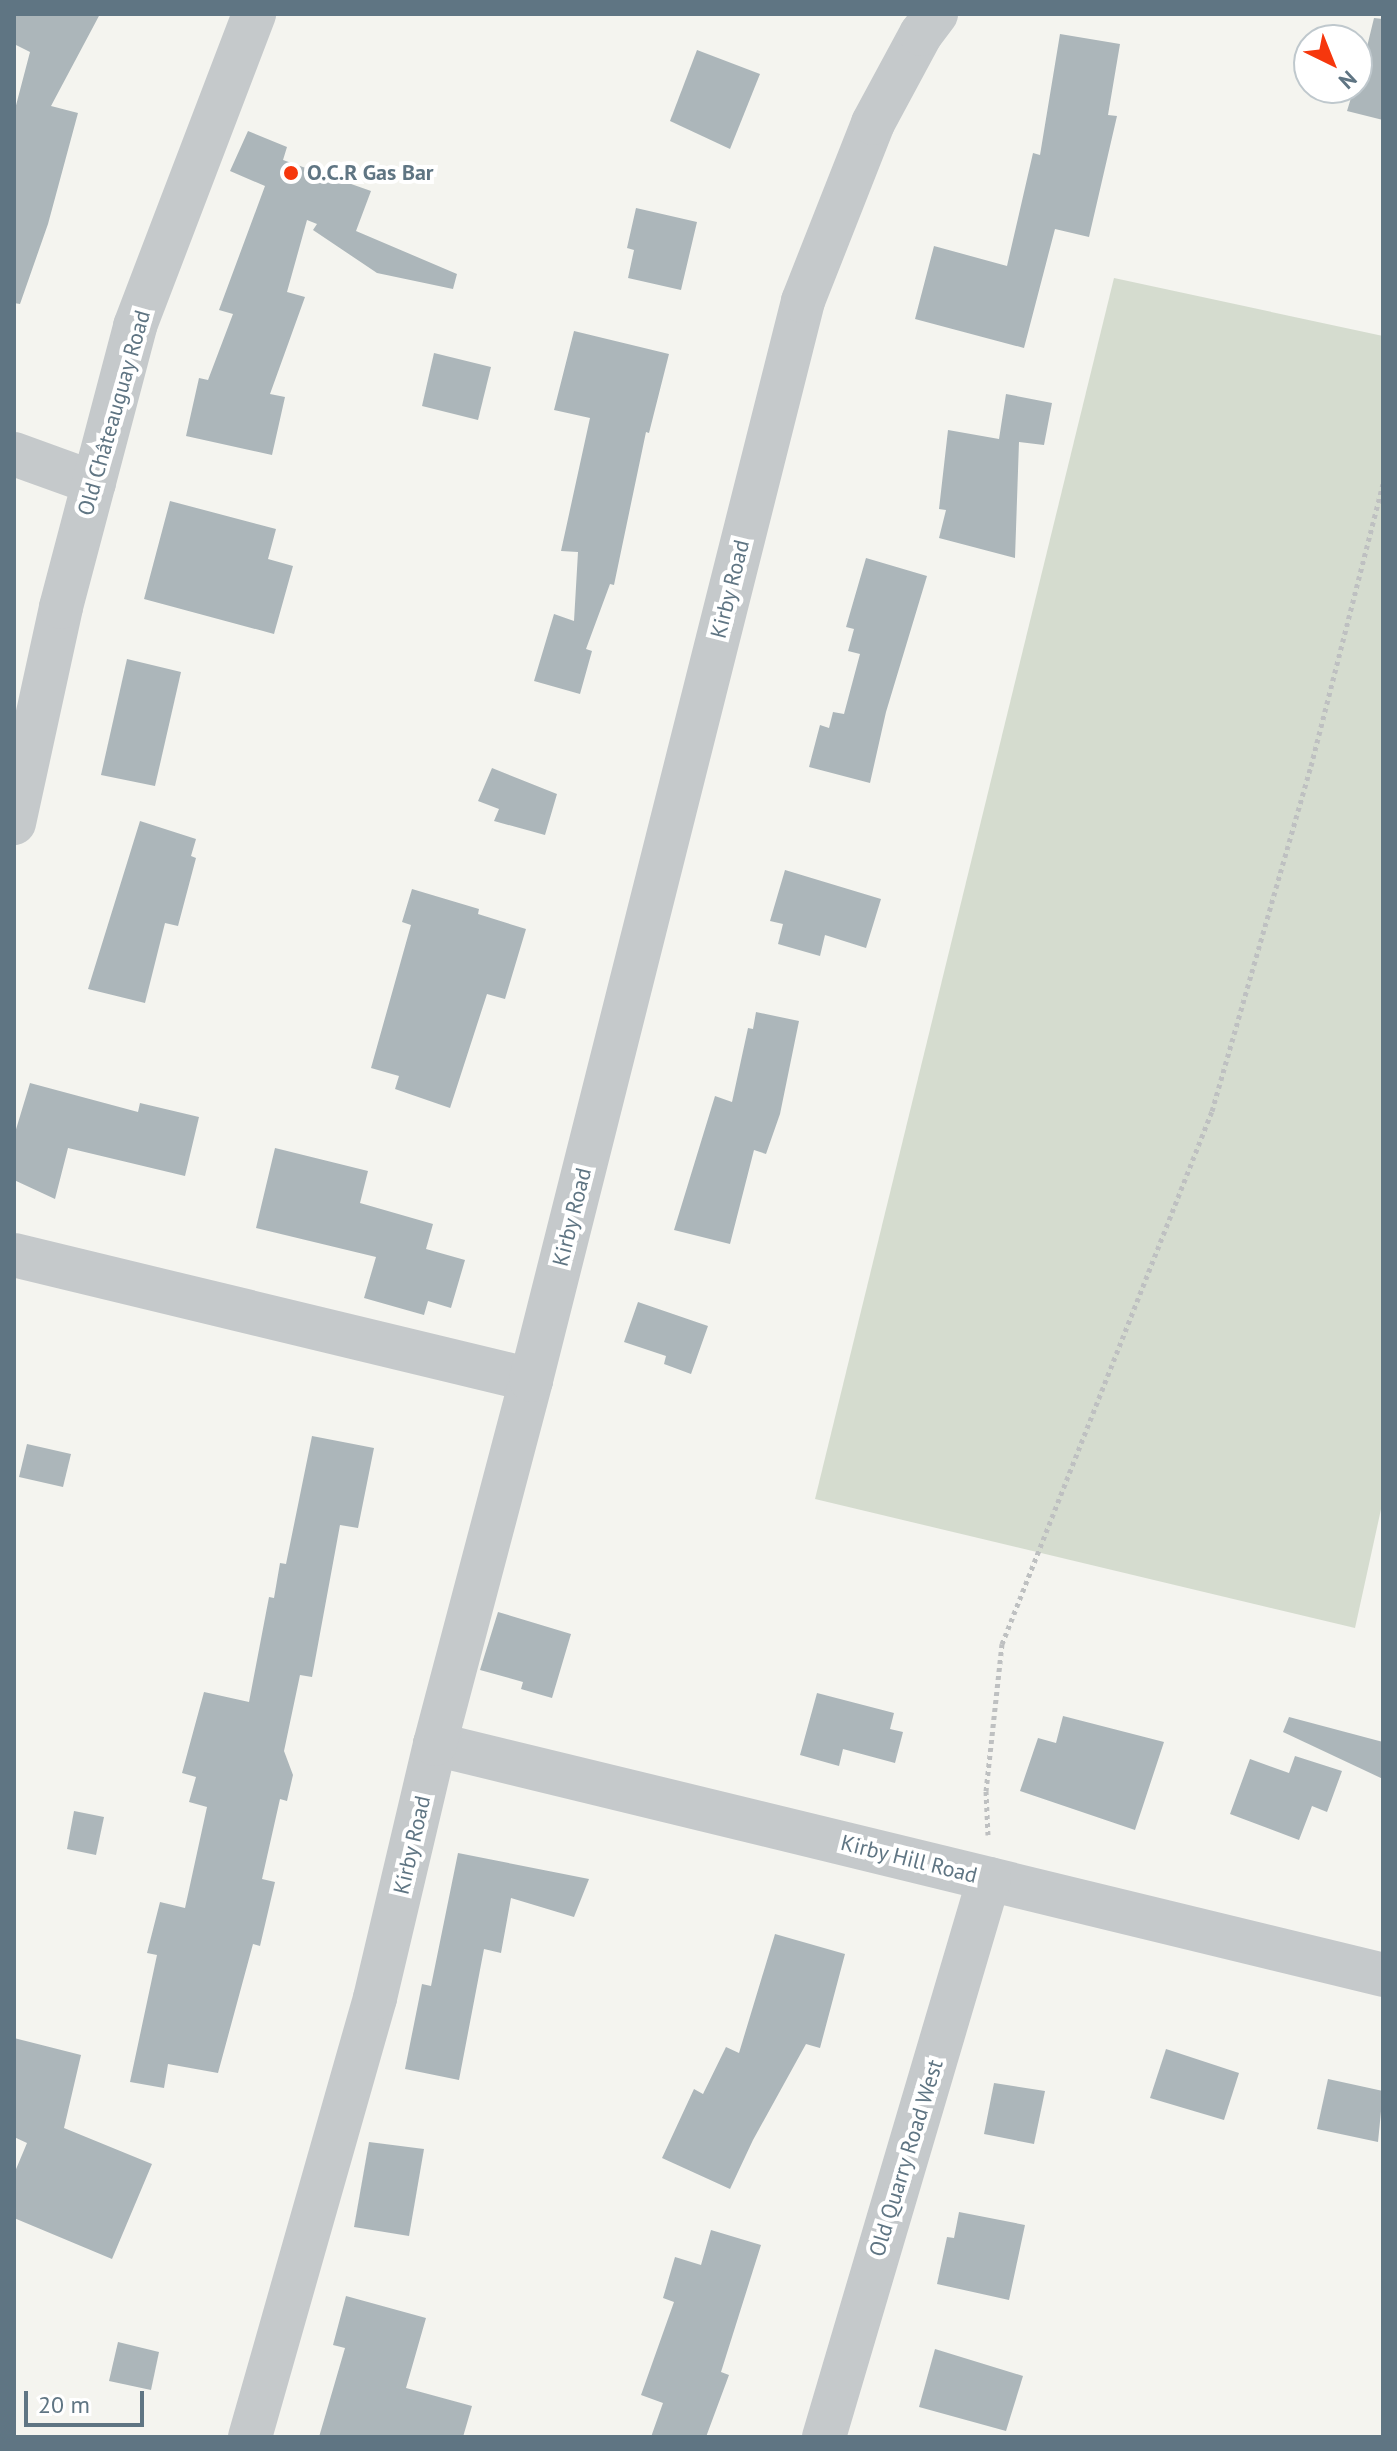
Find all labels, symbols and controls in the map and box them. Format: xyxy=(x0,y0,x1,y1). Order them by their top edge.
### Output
north arrow xyxy=(1293,24,1373,104)
text: N xyxy=(1333,65,1363,95)
place label: O.C.R Gas Bar xyxy=(307,160,434,186)
marker: O.C.R Gas Bar xyxy=(282,164,300,182)
street label: Old Châteauguay Road xyxy=(72,307,156,519)
street label: Kirby Road xyxy=(705,537,755,641)
street label: Kirby Road xyxy=(547,1165,597,1269)
street label: Kirby Road xyxy=(388,1793,436,1897)
street label: Kirby Hill Road xyxy=(838,1829,980,1889)
street label: Old Quarry Road West xyxy=(863,2056,949,2260)
scale bar xyxy=(28,2375,148,2425)
text: 20 m xyxy=(38,2389,90,2420)

